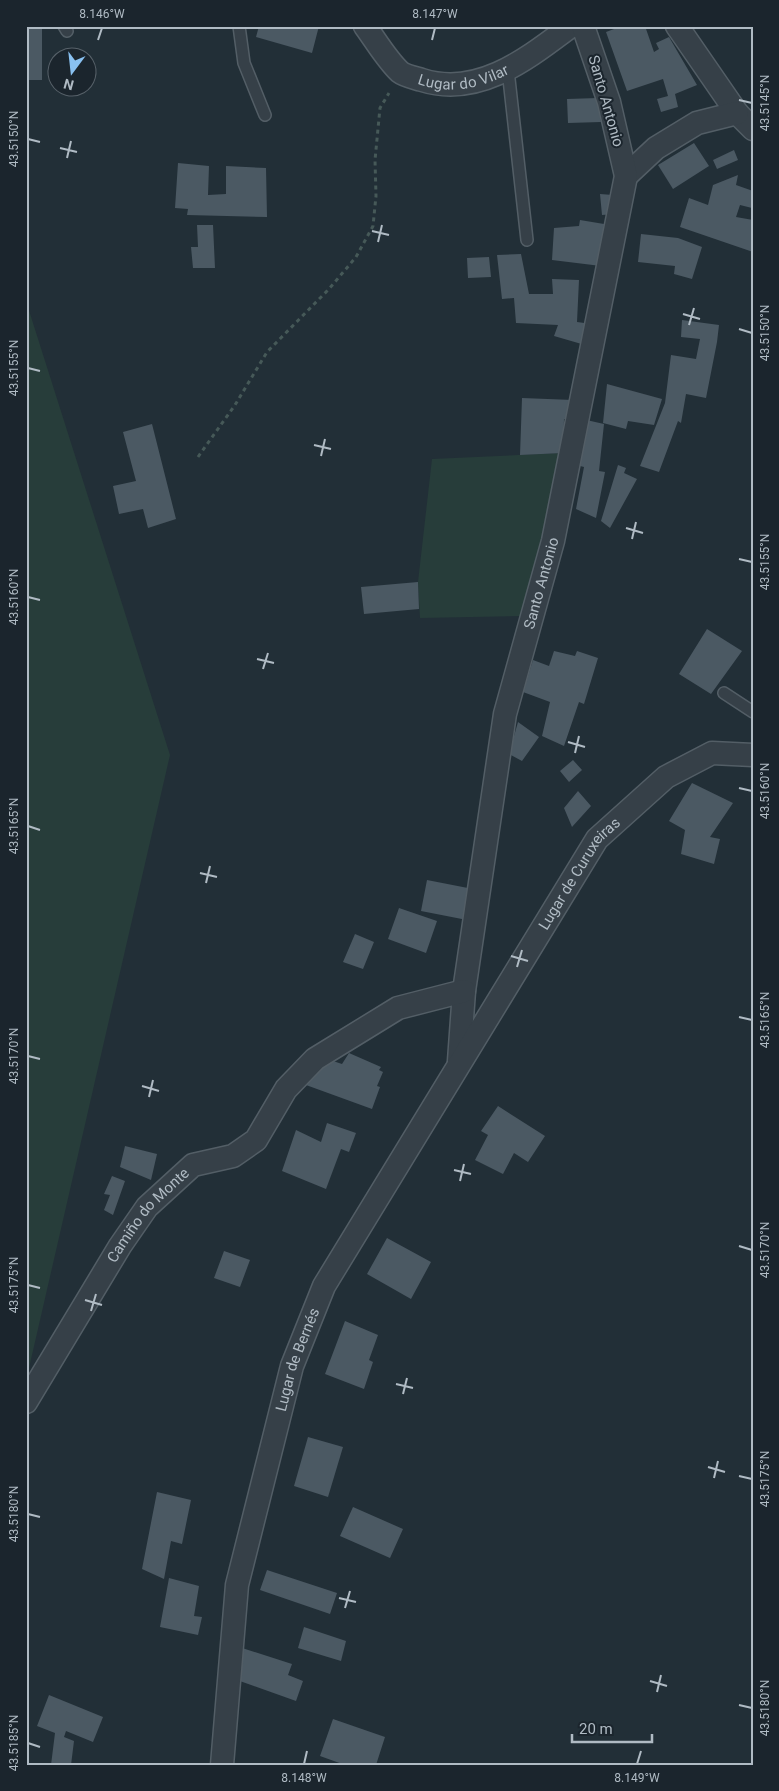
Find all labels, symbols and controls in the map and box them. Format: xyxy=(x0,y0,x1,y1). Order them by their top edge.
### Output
text: 8.146°W xyxy=(79,7,125,21)
text: 8.147°W xyxy=(412,7,458,21)
north arrow xyxy=(48,48,98,98)
street label: Santo Antonio xyxy=(584,53,628,149)
street label: Lugar do Vilar xyxy=(416,61,512,94)
text: 43.5145°N xyxy=(758,75,772,131)
text: N xyxy=(62,76,75,94)
text: 43.5150°N xyxy=(7,111,21,167)
text: 43.5150°N xyxy=(758,305,772,361)
text: 43.5155°N xyxy=(7,340,21,396)
text: 43.5155°N xyxy=(758,534,772,590)
street label: Santo Antonio xyxy=(520,535,563,631)
text: 43.5160°N xyxy=(7,569,21,625)
text: 43.5160°N xyxy=(758,763,772,819)
text: 43.5165°N xyxy=(7,798,21,854)
street label: Lugar de Curuxeiras xyxy=(535,814,624,933)
text: 43.5165°N xyxy=(758,992,772,1048)
text: 43.5170°N xyxy=(7,1028,21,1084)
street label: Camiño do Monte xyxy=(103,1164,193,1266)
text: 43.5170°N xyxy=(758,1222,772,1278)
text: 43.5175°N xyxy=(7,1257,21,1313)
street label: Lugar de Bernés xyxy=(272,1305,323,1413)
text: 43.5175°N xyxy=(758,1451,772,1507)
text: 43.5180°N xyxy=(7,1486,21,1542)
text: 43.5180°N xyxy=(758,1680,772,1736)
scale bar xyxy=(572,1711,652,1743)
text: 43.5185°N xyxy=(7,1715,21,1771)
text: 20 m xyxy=(579,1720,613,1738)
text: 8.148°W xyxy=(281,1771,327,1785)
text: 8.149°W xyxy=(614,1771,660,1785)

